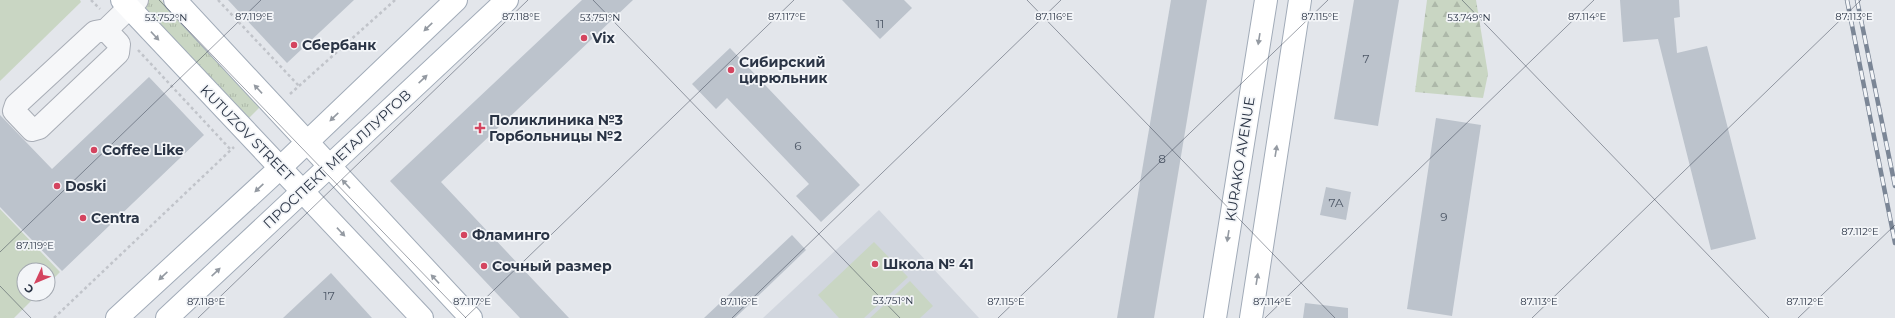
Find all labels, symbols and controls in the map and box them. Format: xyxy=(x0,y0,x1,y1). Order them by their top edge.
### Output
text: 87.119°E xyxy=(235,10,273,23)
text: 87.118°E xyxy=(502,10,540,23)
text: 87.117°E xyxy=(768,10,806,23)
text: 87.116°E xyxy=(1035,10,1073,23)
text: 87.115°E xyxy=(1301,10,1339,23)
text: 87.114°E xyxy=(1568,10,1606,23)
text: 87.113°E xyxy=(1835,10,1873,23)
text: 53.752°N xyxy=(145,11,187,24)
text: 53.751°N xyxy=(580,11,620,24)
text: 53.749°N xyxy=(1447,11,1491,24)
house number: 11 xyxy=(876,16,884,31)
one-way arrow xyxy=(423,22,433,32)
place label: Vix xyxy=(591,29,616,47)
one-way arrow xyxy=(151,31,160,41)
one-way arrow xyxy=(1256,32,1262,45)
marker: Vix xyxy=(579,33,589,43)
place label: Сбербанк xyxy=(302,36,376,54)
marker: Сбербанк xyxy=(289,40,299,50)
house number: 7 xyxy=(1362,51,1370,66)
place label: Сибирский цирюльник xyxy=(739,53,827,87)
marker: Сибирский цирюльник xyxy=(726,65,736,75)
one-way arrow xyxy=(418,74,428,84)
street label: KUTUZOV STREET xyxy=(196,81,298,185)
one-way arrow xyxy=(253,84,263,94)
street label: ПРОСПЕКТ МЕТАЛЛУРГОВ xyxy=(259,86,415,232)
street label: KURAKO AVENUE xyxy=(1221,95,1259,223)
place label: Поликлиника №3 Горбольницы №2 xyxy=(489,111,623,145)
one-way arrow xyxy=(329,112,339,121)
marker: Поликлиника №3 Горбольницы №2 xyxy=(474,122,486,134)
house number: 6 xyxy=(794,138,802,153)
place label: Coffee Like xyxy=(102,141,184,159)
marker: Coffee Like xyxy=(89,145,99,155)
one-way arrow xyxy=(1273,145,1279,157)
house number: 8 xyxy=(1158,151,1166,166)
place label: Doski xyxy=(65,177,107,195)
one-way arrow xyxy=(341,179,351,189)
marker: Doski xyxy=(52,181,62,191)
one-way arrow xyxy=(254,183,263,192)
house number: 7А xyxy=(1328,195,1344,210)
place label: Centra xyxy=(91,209,140,227)
house number: 9 xyxy=(1440,209,1448,224)
marker: Centra xyxy=(78,213,88,223)
text: 87.112°E xyxy=(1841,225,1879,238)
place label: Фламинго xyxy=(472,226,550,244)
one-way arrow xyxy=(336,227,346,237)
marker: Фламинго xyxy=(459,230,469,240)
one-way arrow xyxy=(1225,230,1231,242)
text: 87.119°E xyxy=(16,239,54,252)
place label: Школа № 41 xyxy=(883,255,974,273)
place label: Сочный размер xyxy=(492,257,612,275)
marker: Школа № 41 xyxy=(870,259,880,269)
marker: Сочный размер xyxy=(479,261,489,271)
north arrow xyxy=(16,262,56,302)
one-way arrow xyxy=(211,267,221,277)
one-way arrow xyxy=(158,271,168,281)
one-way arrow xyxy=(1254,273,1260,286)
one-way arrow xyxy=(430,274,440,284)
text: С xyxy=(21,281,37,297)
house number: 17 xyxy=(323,288,335,303)
text: 53.751°N xyxy=(873,294,913,307)
text: 87.118°E xyxy=(187,295,225,308)
text: 87.117°E xyxy=(453,295,491,308)
text: 87.116°E xyxy=(720,295,758,308)
text: 87.115°E xyxy=(987,295,1025,308)
text: 87.114°E xyxy=(1253,295,1291,308)
text: 87.113°E xyxy=(1520,295,1558,308)
text: 87.112°E xyxy=(1786,295,1824,308)

